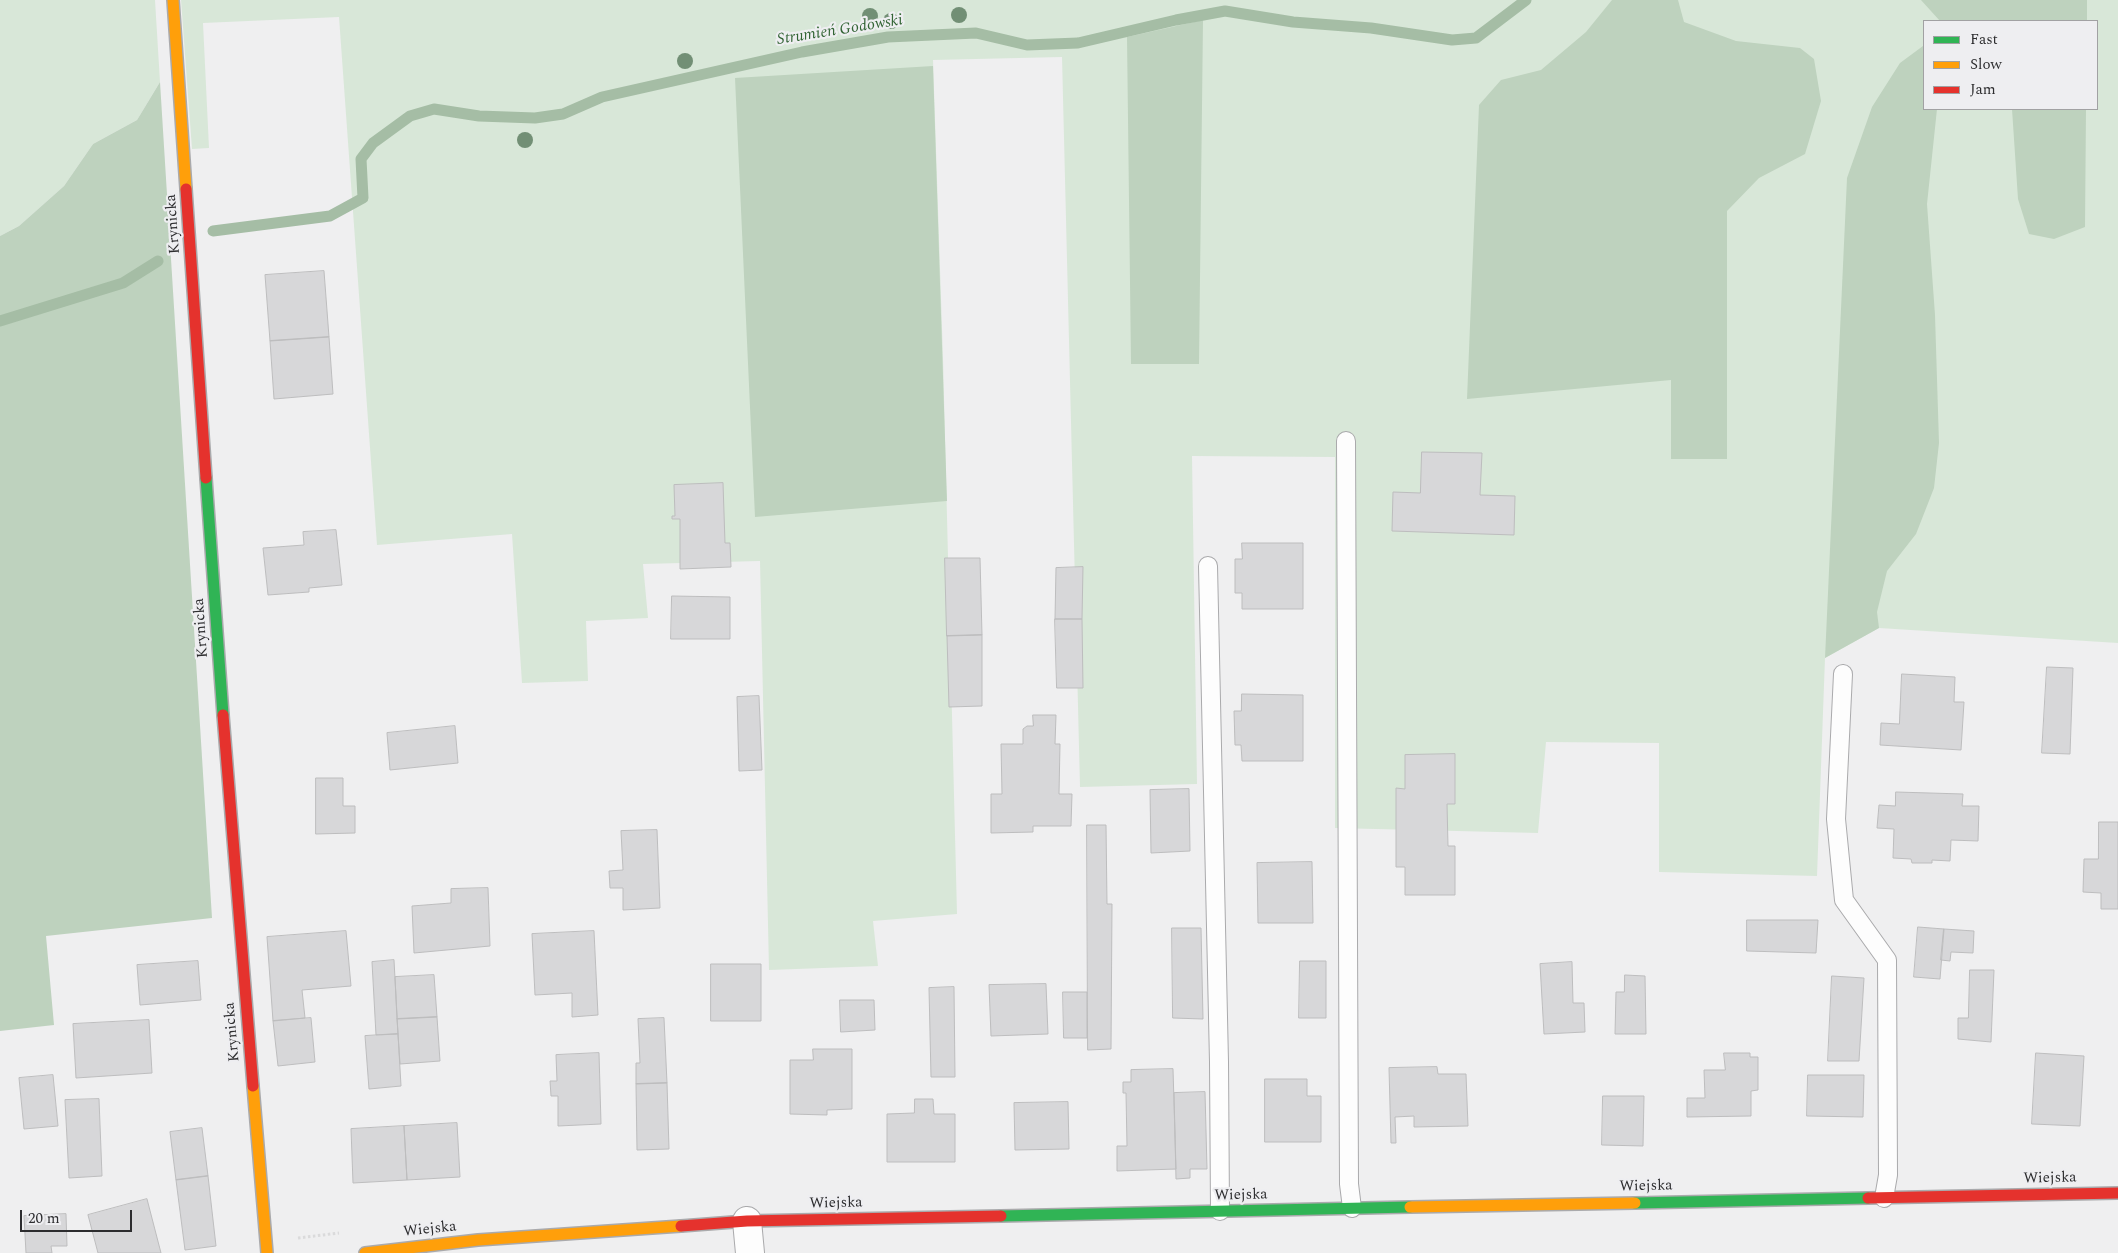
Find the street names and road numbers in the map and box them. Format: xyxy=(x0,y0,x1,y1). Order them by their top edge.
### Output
street label: Krynicka xyxy=(163,193,185,255)
street label: Krynicka xyxy=(191,597,213,659)
street label: Krynicka xyxy=(221,1001,245,1063)
street label: Wiejska xyxy=(2023,1170,2077,1188)
street label: Wiejska xyxy=(1619,1178,1673,1196)
street label: Wiejska xyxy=(1214,1187,1268,1205)
street label: Wiejska xyxy=(809,1195,863,1213)
street label: Wiejska xyxy=(403,1218,457,1242)

